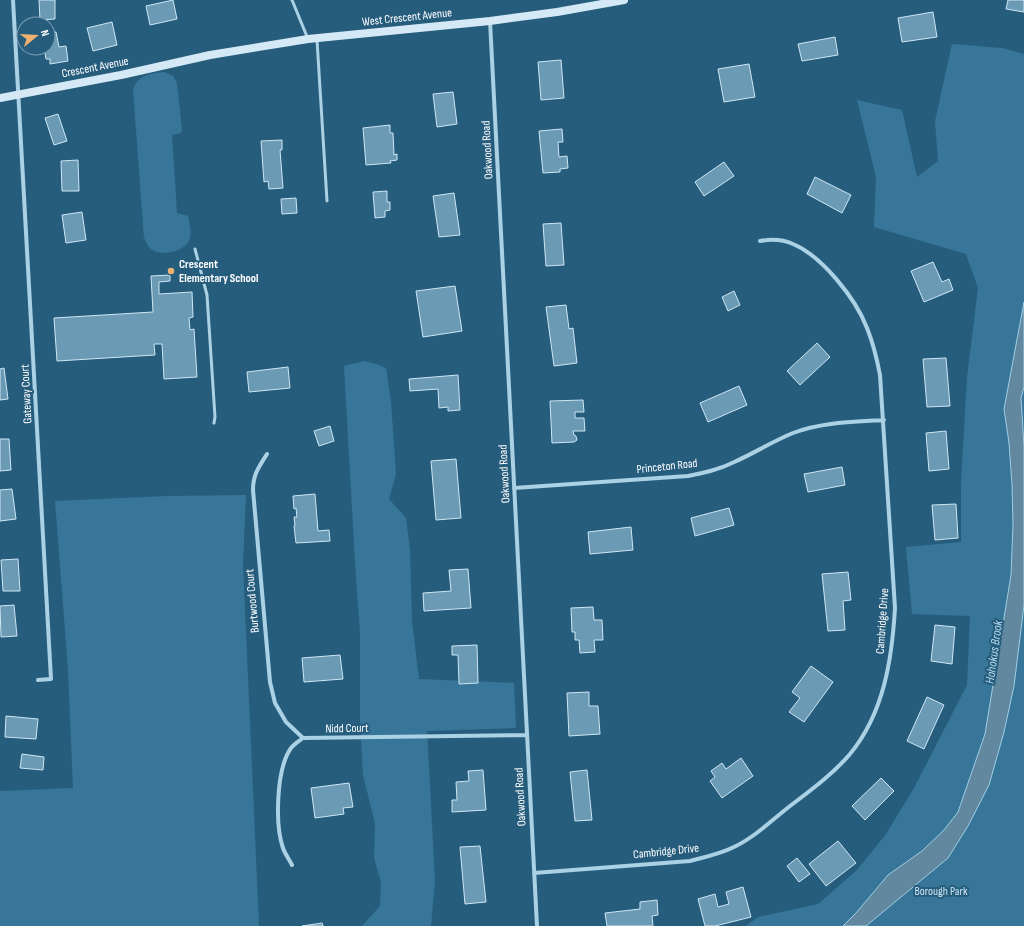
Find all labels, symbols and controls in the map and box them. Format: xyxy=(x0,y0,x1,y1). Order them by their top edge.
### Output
street label: West Crescent Avenue xyxy=(361,5,453,30)
north arrow xyxy=(16,16,56,56)
text: N xyxy=(38,28,52,38)
street label: Crescent Avenue xyxy=(60,54,130,81)
street label: Oakwood Road xyxy=(478,120,497,180)
place label: Crescent Elementary School xyxy=(179,257,259,286)
marker: Crescent Elementary School xyxy=(166,266,176,276)
street label: Gateway Court xyxy=(17,364,36,424)
street label: Oakwood Road xyxy=(495,444,514,504)
street label: Princeton Road xyxy=(636,456,698,477)
street label: Burtwood Court xyxy=(242,568,263,634)
street label: Cambridge Drive xyxy=(873,587,892,654)
water label: Hohokus Brook xyxy=(982,618,1007,685)
street label: Nidd Court xyxy=(325,721,369,736)
street label: Oakwood Road xyxy=(511,767,530,827)
street label: Cambridge Drive xyxy=(632,841,700,862)
park label: Borough Park xyxy=(915,884,968,899)

